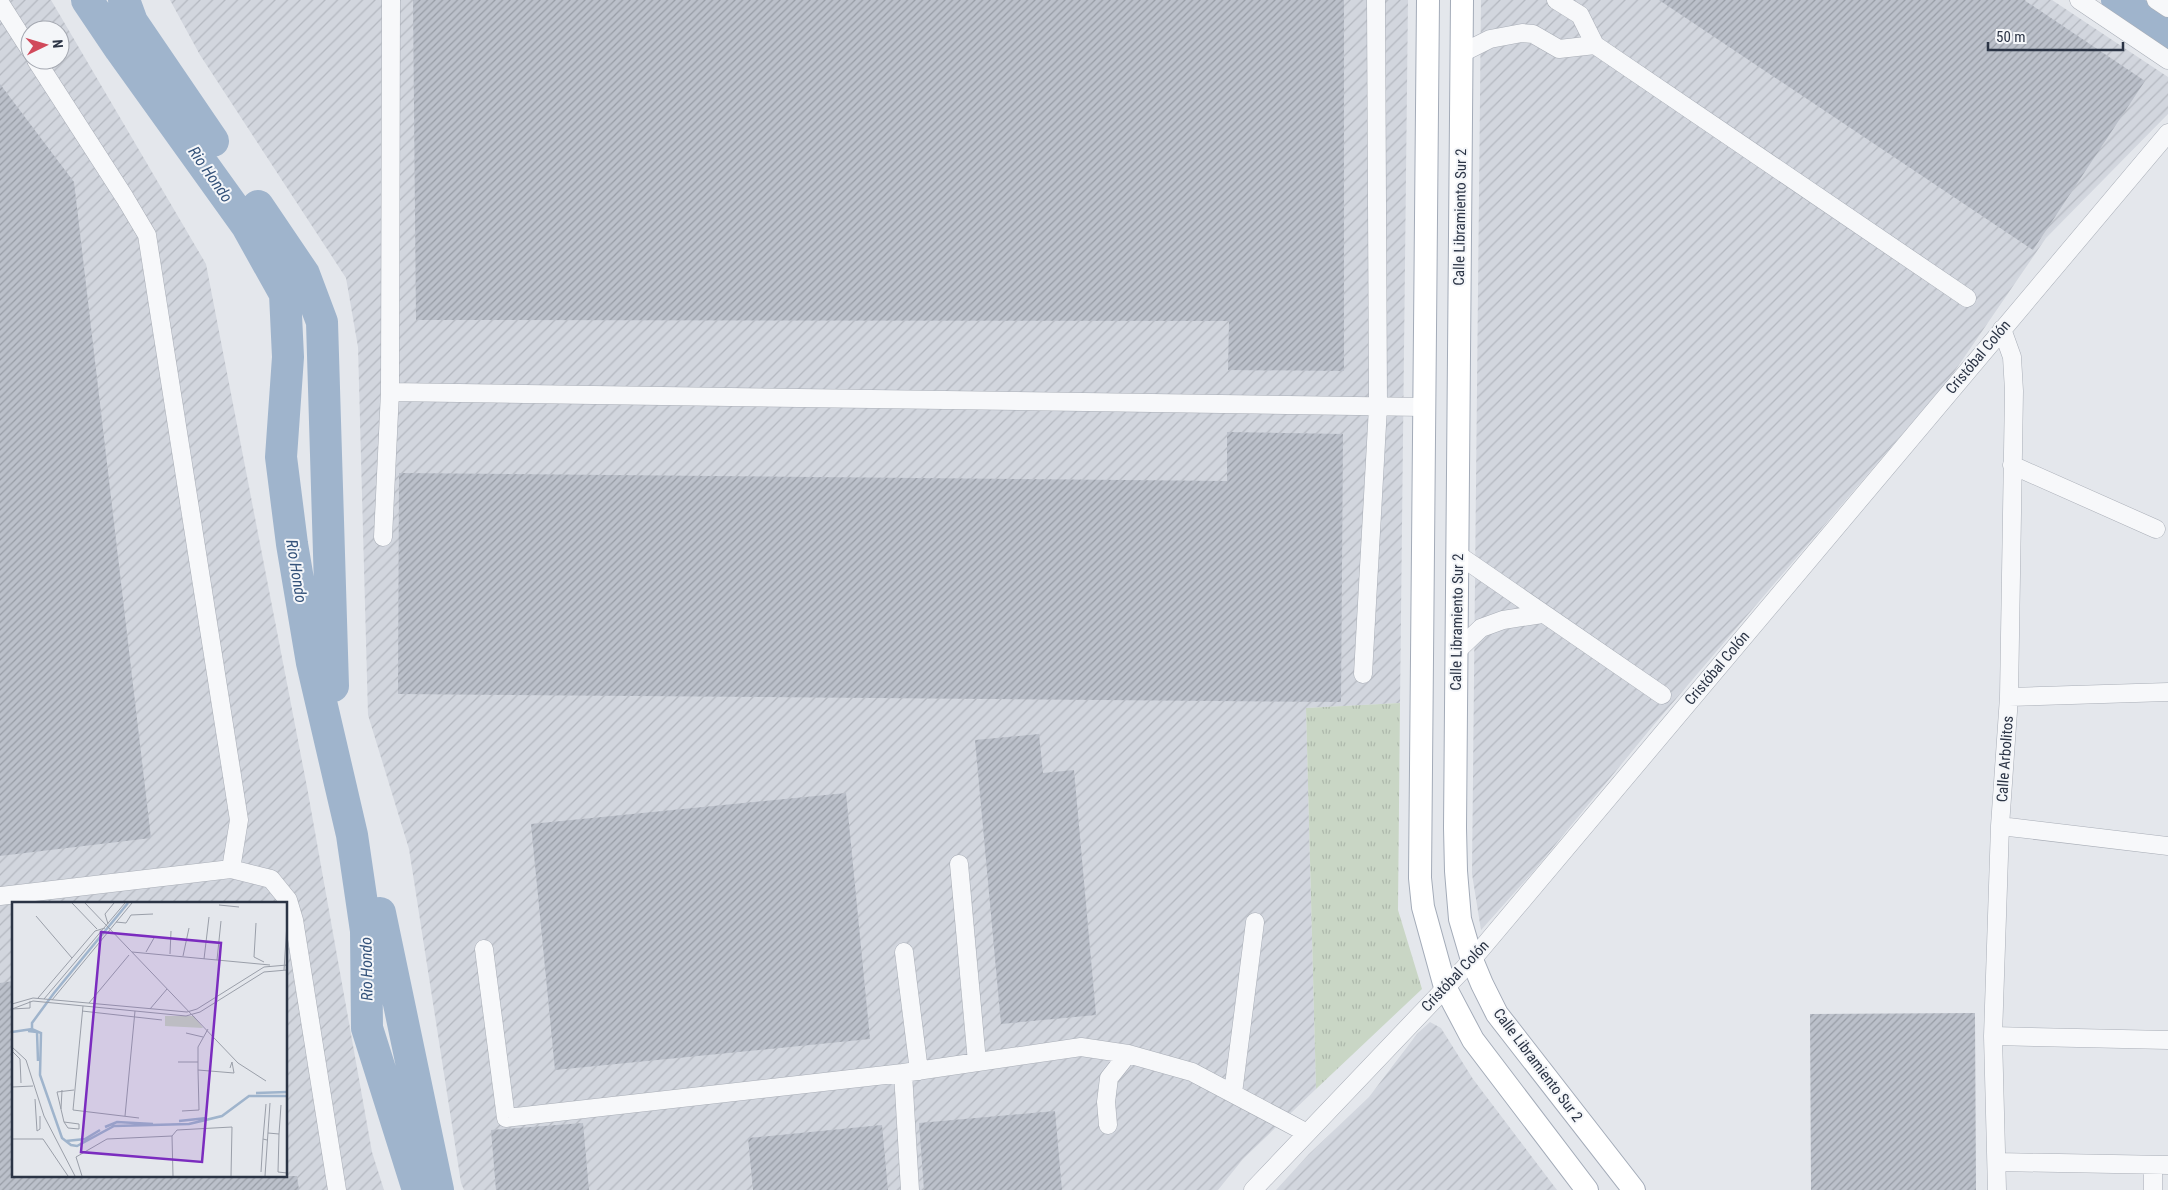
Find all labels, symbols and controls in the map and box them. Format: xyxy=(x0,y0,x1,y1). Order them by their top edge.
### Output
north arrow xyxy=(20,20,70,70)
scale bar xyxy=(1988,20,2123,52)
text: 50 m xyxy=(1996,28,2026,46)
text: N xyxy=(50,39,66,49)
water label: Rio Hondo xyxy=(185,143,237,206)
street label: Calle Libramiento Sur 2 xyxy=(1450,148,1470,286)
street label: Cristóbal Colón xyxy=(1942,316,2014,398)
water label: Rio Hondo xyxy=(282,538,311,604)
street label: Calle Libramiento Sur 2 xyxy=(1447,553,1467,691)
street label: Cristóbal Colón xyxy=(1681,627,1753,709)
street label: Calle Arbolitos xyxy=(1993,715,2017,803)
inset map xyxy=(12,902,288,1178)
water label: Rio Hondo xyxy=(356,937,377,1001)
street label: Cristóbal Colón xyxy=(1417,937,1493,1015)
street label: Calle Libramiento Sur 2 xyxy=(1490,1005,1586,1125)

